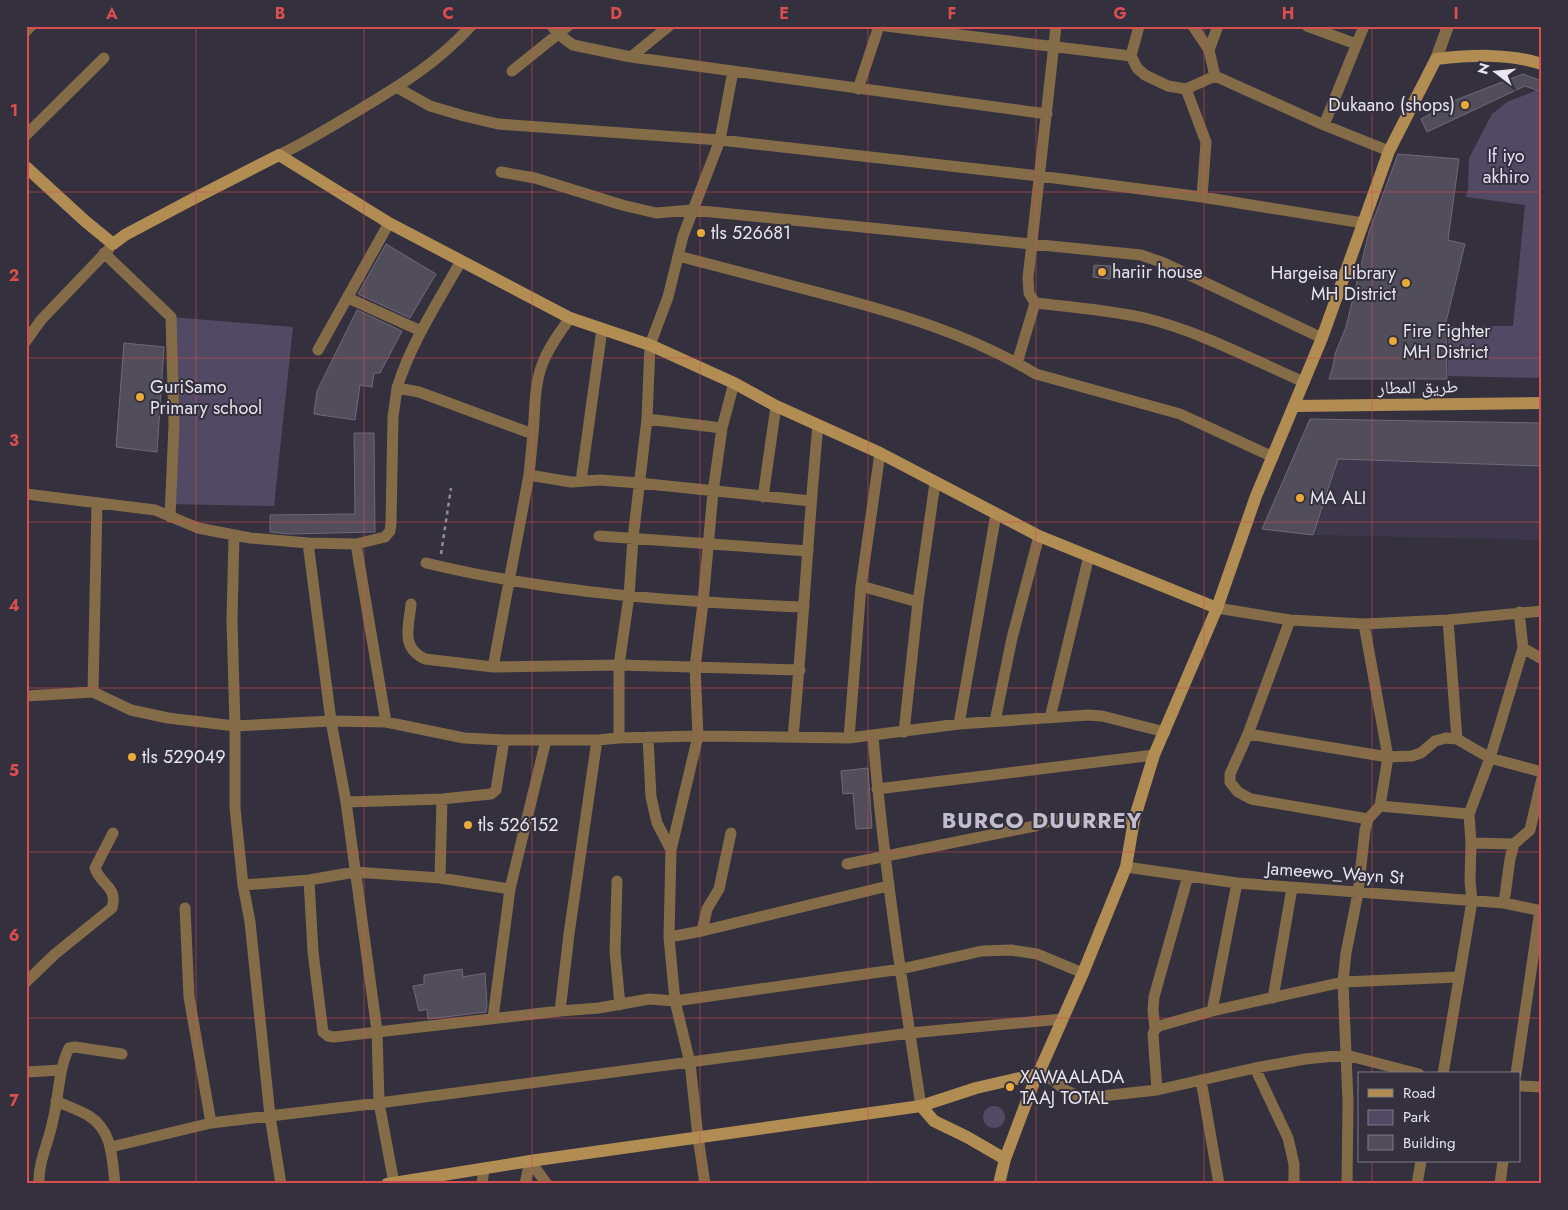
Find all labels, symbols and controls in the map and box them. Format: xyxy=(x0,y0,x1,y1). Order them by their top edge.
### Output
text: A xyxy=(105,2,118,25)
text: B xyxy=(275,2,285,25)
text: C xyxy=(442,2,454,25)
text: D xyxy=(610,2,622,25)
text: E xyxy=(779,2,789,25)
text: F xyxy=(948,2,956,25)
text: G xyxy=(1113,2,1127,25)
text: H xyxy=(1282,2,1294,25)
text: I xyxy=(1453,2,1459,25)
north arrow xyxy=(1470,48,1520,98)
text: N xyxy=(1472,60,1495,77)
place label: Dukaano (shops) xyxy=(1328,92,1455,118)
text: 1 xyxy=(10,99,18,122)
marker: Dukaano (shops) xyxy=(1459,99,1471,111)
park label: If iyo akhiro xyxy=(1483,143,1529,190)
place label: tls 526681 xyxy=(711,220,791,246)
marker: tls 526681 xyxy=(695,227,707,239)
place label: hariir house xyxy=(1112,259,1202,285)
place label: Hargeisa Library MH District xyxy=(1271,260,1397,307)
text: 2 xyxy=(9,264,19,287)
marker: hariir house xyxy=(1096,266,1108,278)
marker: Hargeisa Library MH District xyxy=(1400,277,1412,289)
place label: Fire Fighter MH District xyxy=(1403,318,1491,365)
marker: Fire Fighter MH District xyxy=(1387,335,1399,347)
street label: طريق المطار xyxy=(1376,373,1459,401)
place label: GuriSamo Primary school xyxy=(150,374,262,421)
marker: GuriSamo Primary school xyxy=(134,391,146,403)
text: 3 xyxy=(9,429,19,452)
place label: MA ALI xyxy=(1310,485,1366,511)
marker: MA ALI xyxy=(1294,492,1306,504)
text: 4 xyxy=(8,594,20,617)
place label: tls 529049 xyxy=(142,744,226,770)
marker: tls 529049 xyxy=(126,751,138,763)
text: 5 xyxy=(9,759,19,782)
district label: BURCO DUURREY xyxy=(942,804,1142,836)
place label: tls 526152 xyxy=(478,812,558,838)
marker: tls 526152 xyxy=(462,819,474,831)
street label: Jameewo_Wayn St xyxy=(1263,855,1405,891)
text: 6 xyxy=(9,924,19,947)
place label: XAWAALADA TAAJ TOTAL xyxy=(1020,1064,1125,1111)
legend xyxy=(1358,1072,1520,1162)
marker: XAWAALADA TAAJ TOTAL xyxy=(1004,1081,1016,1093)
text: Road xyxy=(1403,1082,1435,1104)
text: 7 xyxy=(9,1089,19,1112)
text: Park xyxy=(1403,1106,1430,1128)
text: Building xyxy=(1403,1132,1455,1154)

